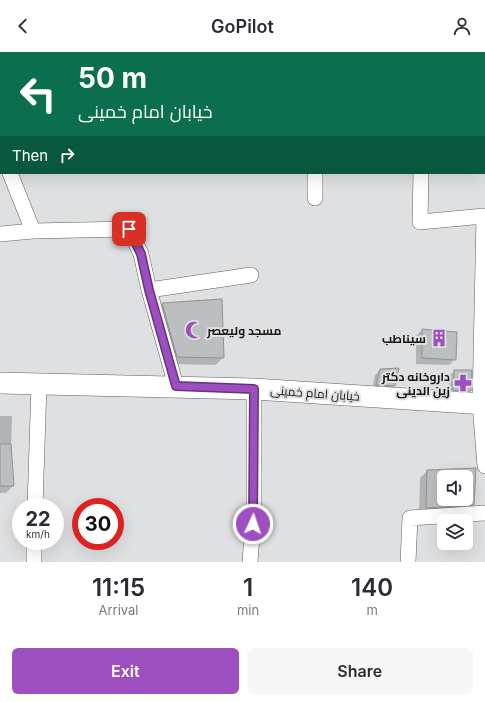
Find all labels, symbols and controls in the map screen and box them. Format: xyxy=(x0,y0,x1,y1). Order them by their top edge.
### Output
icon: back xyxy=(12,15,34,37)
icon: person xyxy=(451,15,473,37)
text: GoPilot xyxy=(211,16,274,37)
text: 50 m xyxy=(78,61,147,95)
icon: left xyxy=(12,68,64,120)
text: خیابان امام خمینی xyxy=(78,101,212,122)
icon: right xyxy=(56,144,78,166)
text: Then xyxy=(12,146,48,165)
pin xyxy=(112,212,146,246)
icon: arrive xyxy=(118,218,140,240)
mosque icon: مسجد ولیعصر xyxy=(184,320,204,340)
place label: مسجد ولیعصر xyxy=(206,323,281,339)
building icon: سیناطب xyxy=(429,328,449,348)
place label: سیناطب xyxy=(382,331,426,346)
place label: داروخانه دکتر زین الدینی xyxy=(381,369,450,399)
pharmacy icon: داروخانه دکتر زین الدینی xyxy=(453,373,473,393)
street label: خیابان امام خمینی xyxy=(270,382,360,405)
map controls xyxy=(437,470,473,550)
button: sound xyxy=(437,470,473,506)
speed limit sign: 30 xyxy=(72,498,124,550)
position arrow xyxy=(232,503,274,545)
text: 22 xyxy=(25,507,51,531)
button: layers xyxy=(437,514,473,550)
text: km/h xyxy=(26,528,50,540)
text: 11:15 xyxy=(92,573,145,602)
text: 1 xyxy=(243,573,253,602)
text: 140 xyxy=(351,573,393,602)
text: Arrival xyxy=(98,602,139,618)
text: min xyxy=(237,602,259,618)
text: m xyxy=(366,602,378,618)
button: Exit xyxy=(12,648,239,694)
button: Share xyxy=(247,648,473,694)

